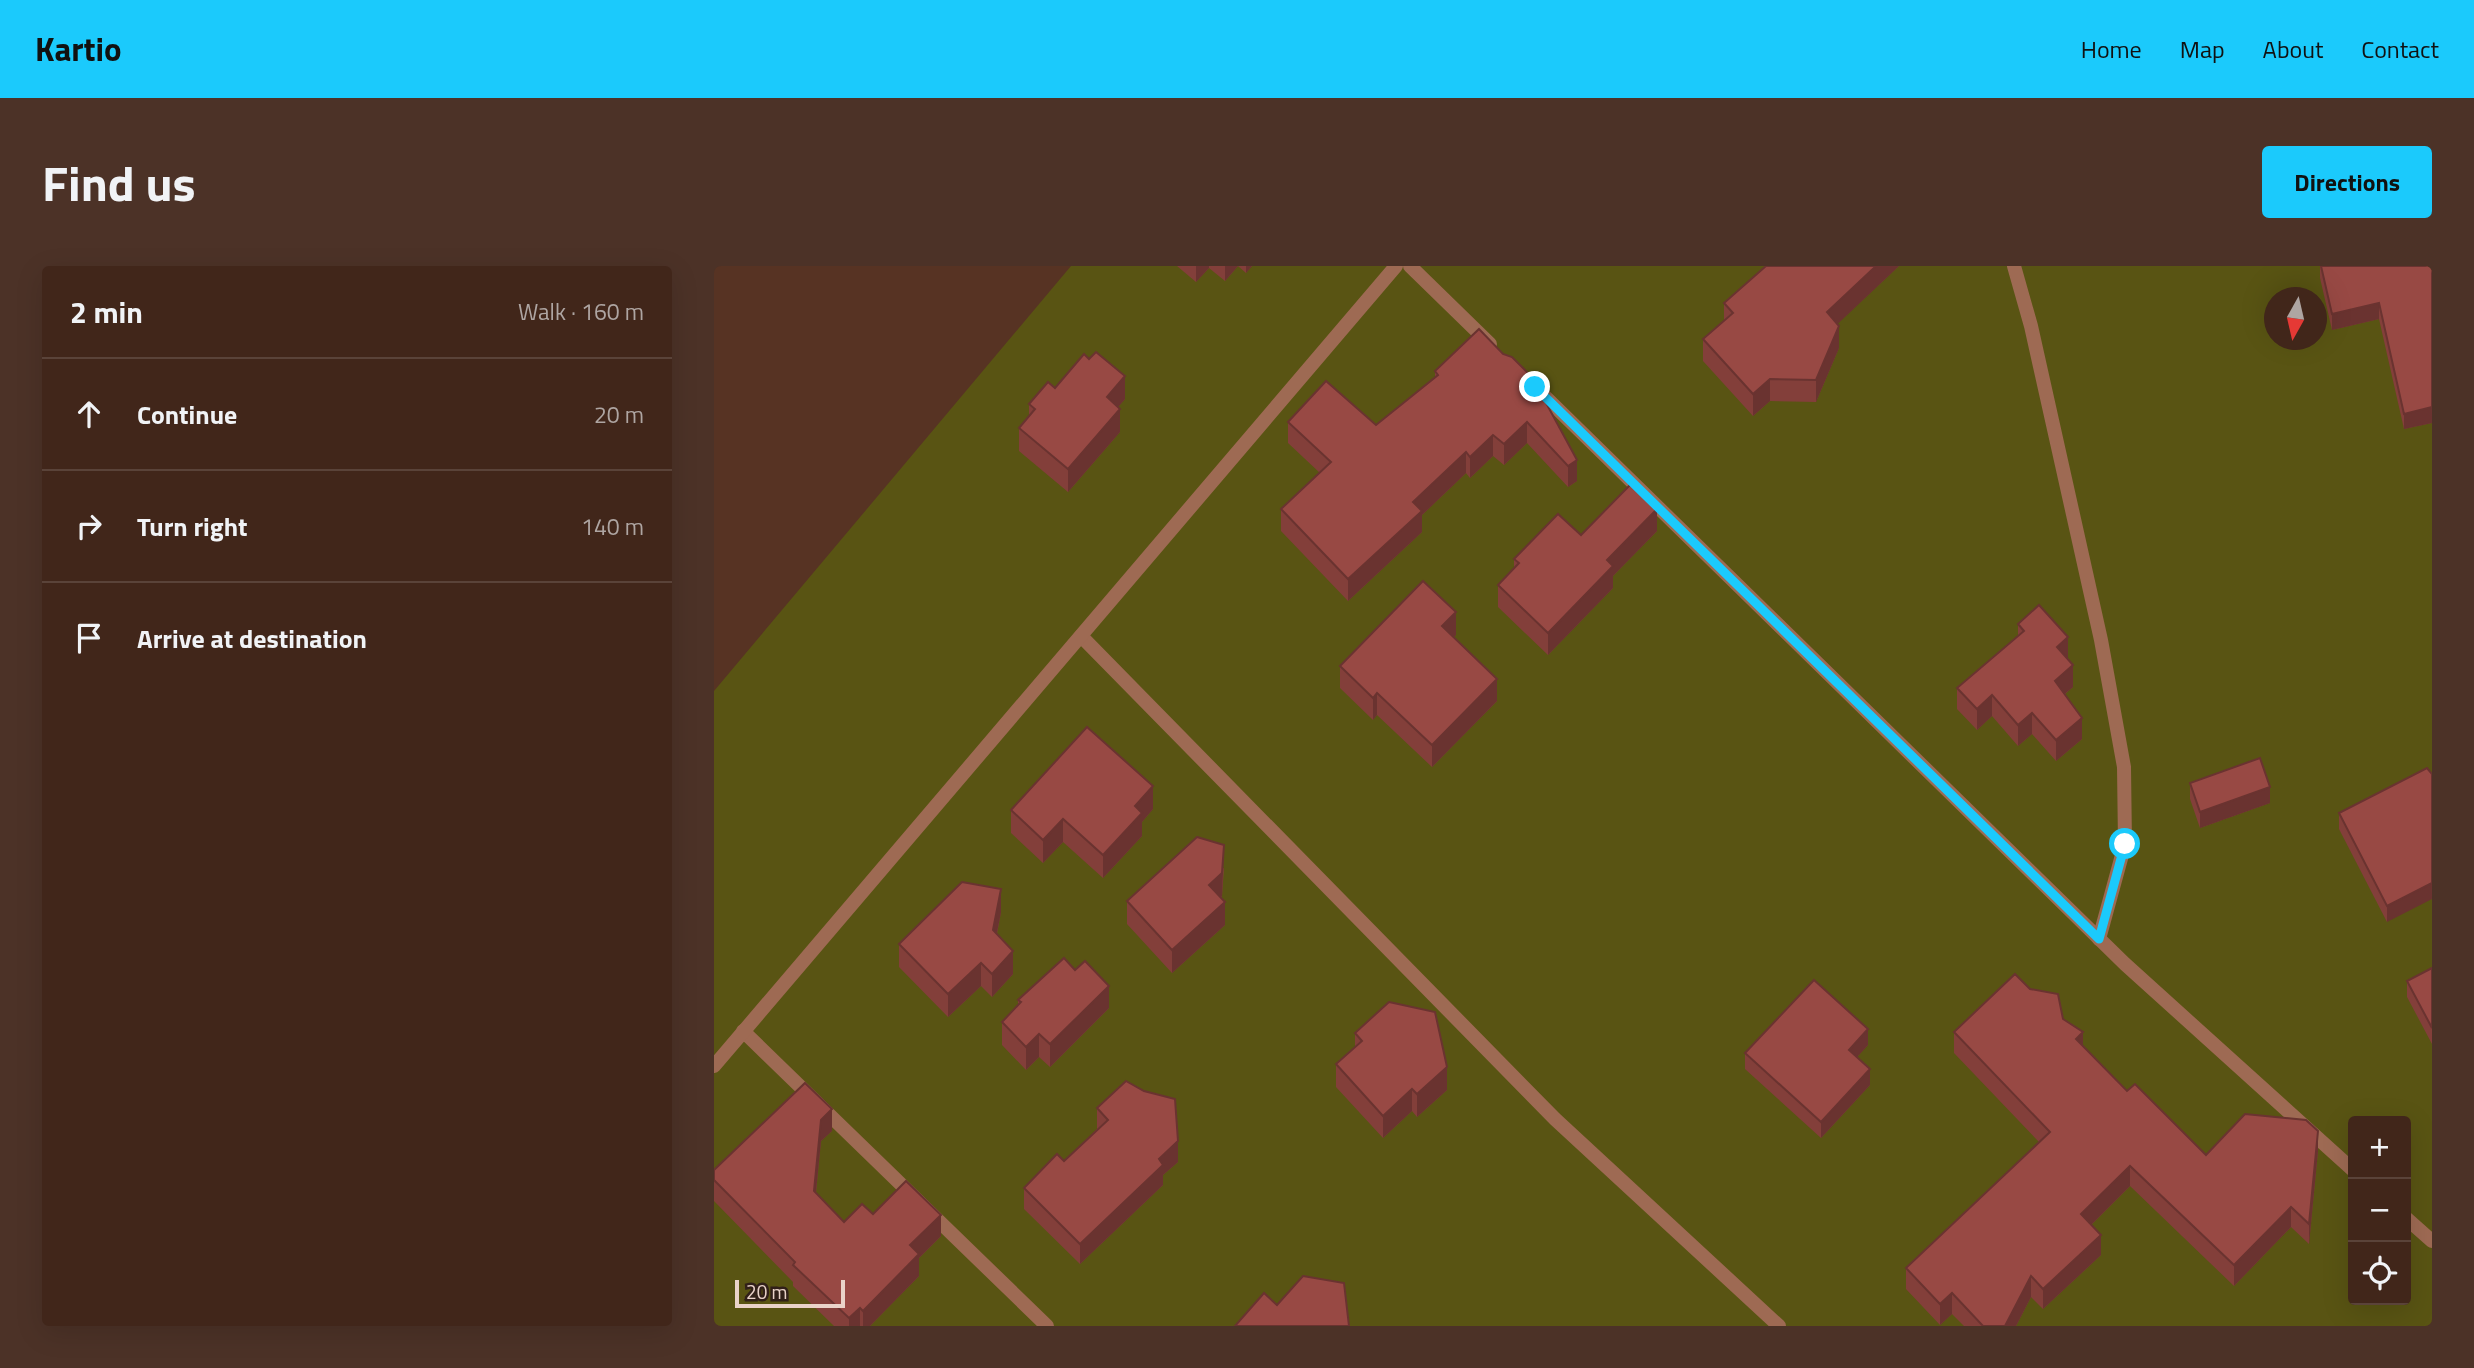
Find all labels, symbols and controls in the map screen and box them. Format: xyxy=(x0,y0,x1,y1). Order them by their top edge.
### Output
text: Kartio xyxy=(35,24,122,74)
text: Home xyxy=(2081,31,2142,67)
text: Map xyxy=(2180,31,2225,67)
text: About xyxy=(2263,31,2323,67)
text: Contact xyxy=(2361,31,2439,67)
text: Find us xyxy=(42,145,196,220)
button: Directions xyxy=(2262,146,2432,218)
north arrow xyxy=(2264,287,2327,350)
text: 2 min xyxy=(70,289,143,335)
text: Walk · 160 m xyxy=(518,294,644,329)
route end xyxy=(1519,371,1550,402)
icon: ahead xyxy=(70,395,108,433)
text: Continue xyxy=(137,395,237,434)
text: 20 m xyxy=(594,397,644,432)
icon: right xyxy=(70,507,108,545)
text: Turn right xyxy=(137,507,248,546)
text: 140 m xyxy=(581,509,644,544)
icon: arrive xyxy=(70,619,108,657)
text: Arrive at destination xyxy=(137,619,367,658)
route start xyxy=(2109,828,2140,859)
map controls xyxy=(2348,1116,2411,1305)
button: + xyxy=(2348,1116,2411,1179)
button: − xyxy=(2348,1179,2411,1242)
button: locate xyxy=(2348,1242,2411,1305)
scale bar xyxy=(735,1277,845,1309)
text: 20 m xyxy=(746,1277,787,1306)

